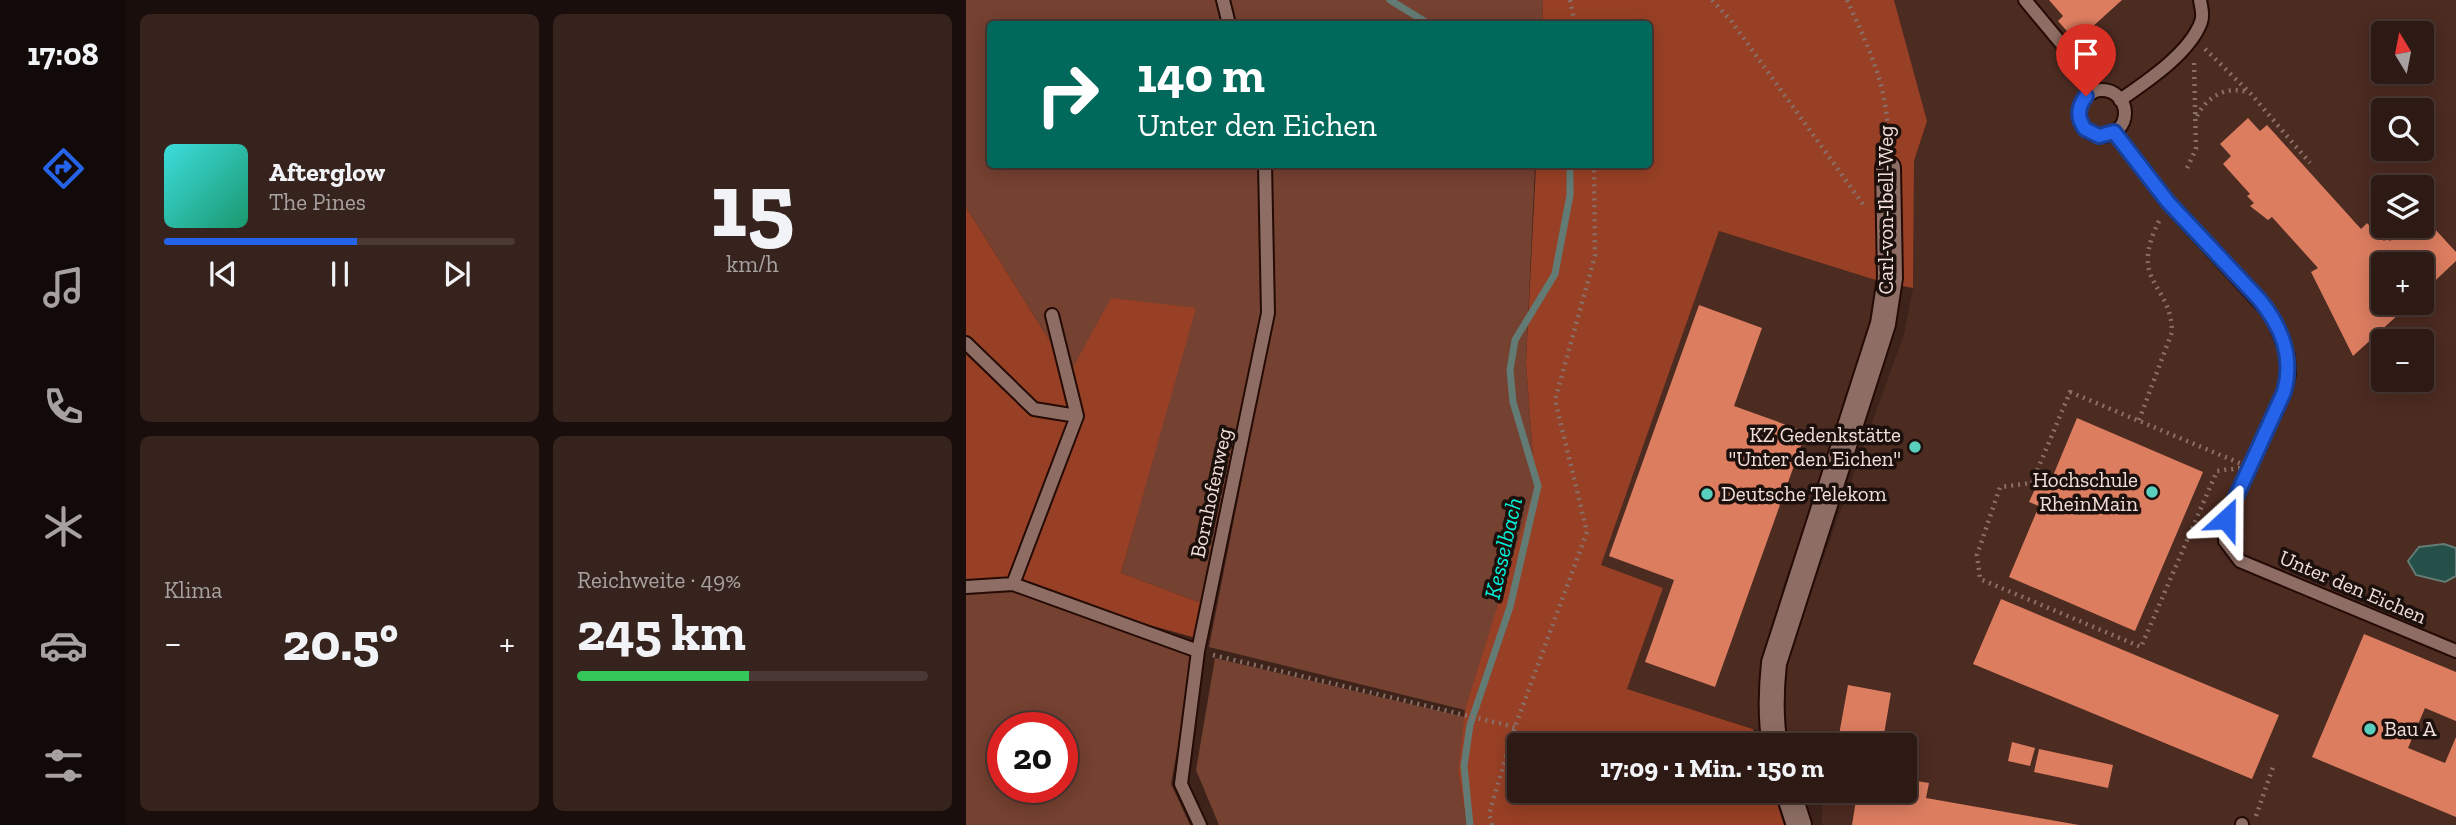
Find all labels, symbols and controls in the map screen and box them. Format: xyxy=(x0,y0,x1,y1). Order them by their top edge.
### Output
north arrow xyxy=(2371,21,2434,84)
map controls xyxy=(2371,21,2434,392)
pin xyxy=(2056,24,2116,96)
text: 17:08 xyxy=(27,35,99,73)
icon: arrive xyxy=(2067,35,2105,73)
text: 140 m xyxy=(1137,46,1265,105)
icon: right xyxy=(1022,49,1113,140)
button: search xyxy=(2371,98,2434,161)
text: Unter den Eichen xyxy=(1137,106,1377,144)
street label: Carl-von-Ibell-Weg xyxy=(1873,125,1898,295)
icon: directions xyxy=(39,144,88,193)
text: 15 xyxy=(710,150,795,259)
text: Afterglow xyxy=(269,156,385,188)
button: layers xyxy=(2371,175,2434,238)
text: The Pines xyxy=(269,188,366,216)
text: km/h xyxy=(726,250,779,278)
button: + xyxy=(2371,252,2434,315)
icon: previous xyxy=(204,255,242,293)
icon: pause xyxy=(321,255,359,293)
icon: next xyxy=(438,255,476,293)
icon: music xyxy=(39,263,88,312)
button: − xyxy=(2371,329,2434,392)
icon: phone xyxy=(39,382,88,431)
place label: KZ Gedenkstätte "Unter den Eichen" xyxy=(1728,422,1901,471)
street label: Bornhofenweg xyxy=(1185,425,1237,560)
marker: KZ Gedenkstätte "Unter den Eichen" xyxy=(1907,439,1923,455)
place label: Hochschule RheinMain xyxy=(2032,467,2138,516)
place label: Deutsche Telekom xyxy=(1721,481,1887,506)
position arrow xyxy=(2189,482,2263,556)
marker: Hochschule RheinMain xyxy=(2144,484,2160,500)
marker: Deutsche Telekom xyxy=(1699,486,1715,502)
water label: Kesselbach xyxy=(1478,494,1528,602)
icon: climate xyxy=(39,502,88,551)
street label: Unter den Eichen xyxy=(2276,544,2430,629)
text: Reichweite · 49% xyxy=(577,566,741,594)
text: Klima xyxy=(164,576,222,604)
text: 245 km xyxy=(577,601,746,663)
text: 20.5° xyxy=(283,611,398,673)
text: − xyxy=(164,620,182,666)
text: + xyxy=(499,620,515,666)
icon: car xyxy=(39,621,88,670)
speed limit sign: 20 xyxy=(987,712,1078,803)
place label: Bau A xyxy=(2384,716,2437,741)
marker: Bau A xyxy=(2362,721,2378,737)
icon: filters xyxy=(39,741,88,790)
text: 17:09 · 1 Min. · 150 m xyxy=(1600,752,1824,784)

